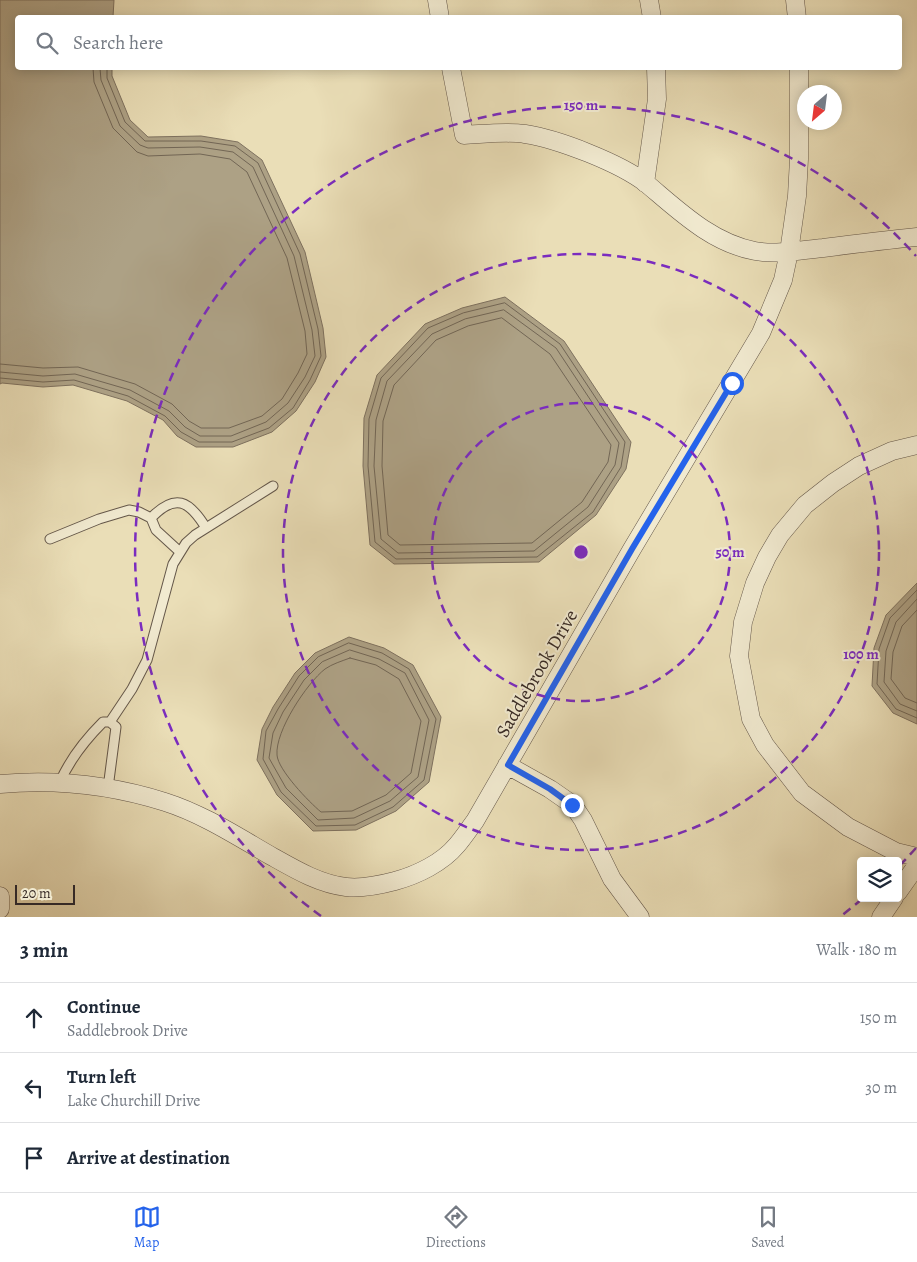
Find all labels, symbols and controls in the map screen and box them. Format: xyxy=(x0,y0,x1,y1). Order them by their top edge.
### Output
search box xyxy=(15,15,902,70)
icon: search xyxy=(33,29,61,57)
text: Search here xyxy=(73,30,163,56)
north arrow xyxy=(797,85,842,130)
text: 150 m xyxy=(564,95,599,115)
route start xyxy=(721,372,744,395)
text: 50 m xyxy=(715,542,745,562)
centre of rings xyxy=(572,543,590,561)
street label: Saddlebrook Drive xyxy=(490,605,584,742)
text: 100 m xyxy=(843,644,879,664)
route end xyxy=(561,794,584,817)
map controls xyxy=(857,857,902,902)
button: layers xyxy=(857,857,902,902)
scale bar xyxy=(15,882,75,905)
text: 20 m xyxy=(22,884,51,903)
text: 3 min xyxy=(20,936,68,964)
text: Walk · 180 m xyxy=(816,939,897,961)
text: Continue xyxy=(67,994,141,1020)
icon: ahead xyxy=(20,1004,48,1032)
text: 150 m xyxy=(860,1007,897,1029)
text: Saddlebrook Drive xyxy=(67,1020,188,1042)
text: Turn left xyxy=(67,1064,136,1090)
icon: left xyxy=(20,1074,48,1102)
text: 30 m xyxy=(865,1077,897,1099)
text: Lake Churchill Drive xyxy=(67,1090,200,1112)
icon: arrive xyxy=(20,1144,48,1172)
text: Arrive at destination xyxy=(67,1145,230,1171)
tab: Map xyxy=(133,1203,161,1252)
tab: Directions xyxy=(426,1203,486,1252)
tab: Saved xyxy=(751,1203,784,1252)

